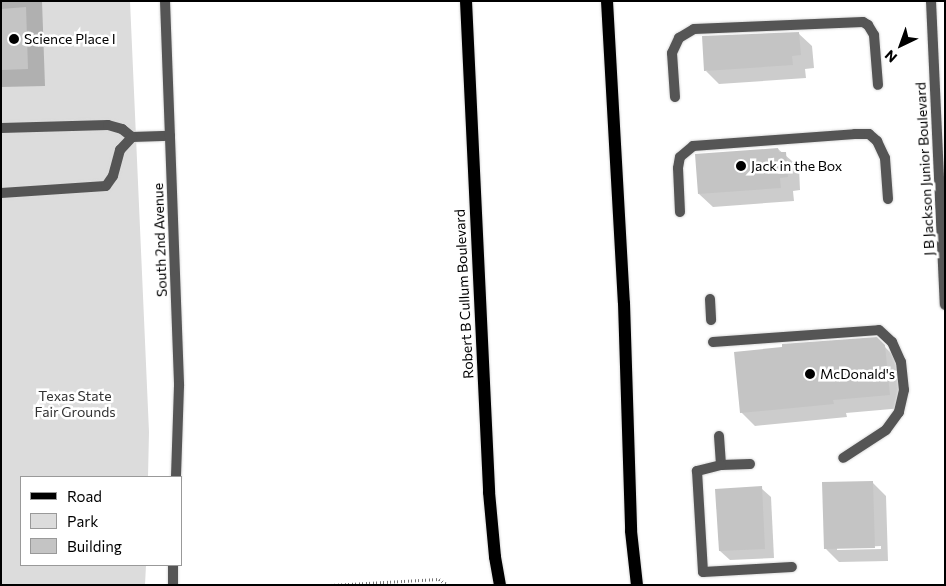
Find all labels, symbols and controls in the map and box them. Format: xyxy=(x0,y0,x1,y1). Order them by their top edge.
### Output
north arrow xyxy=(876,20,926,70)
place label: Science Place I xyxy=(24,31,116,47)
marker: Science Place I xyxy=(8,33,20,45)
text: N xyxy=(881,47,900,66)
street label: J B Jackson Junior Boulevard xyxy=(912,82,938,256)
place label: Jack in the Box xyxy=(751,158,842,174)
marker: Jack in the Box xyxy=(735,160,747,172)
street label: South 2nd Avenue xyxy=(150,183,170,297)
street label: Robert B Cullum Boulevard xyxy=(451,209,477,379)
place label: McDonald's xyxy=(820,366,895,382)
marker: McDonald's xyxy=(804,368,816,380)
park label: Texas State Fair Grounds xyxy=(34,388,116,421)
legend xyxy=(20,476,182,566)
text: Road xyxy=(67,487,102,505)
text: Park xyxy=(67,512,98,530)
text: Building xyxy=(67,537,122,555)

